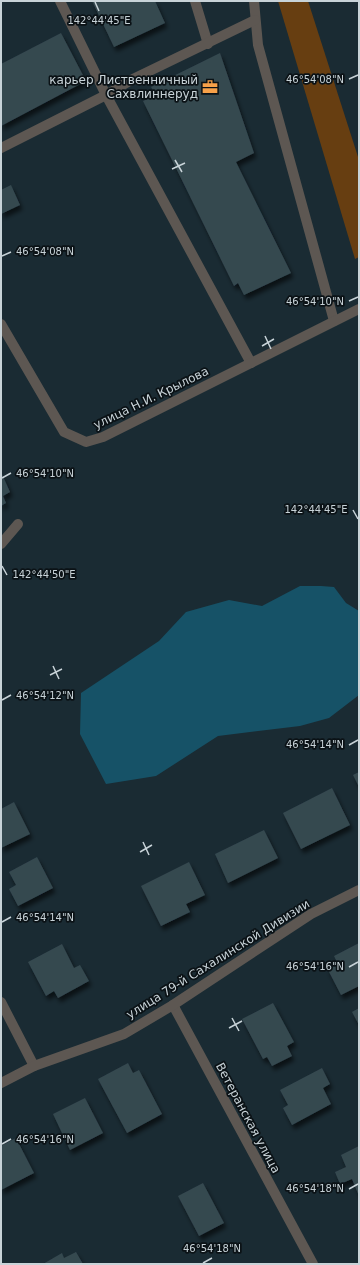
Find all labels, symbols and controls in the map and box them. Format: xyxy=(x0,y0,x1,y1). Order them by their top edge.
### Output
text: 142°44'45"E xyxy=(67,15,131,26)
place label: карьер Лиственничный Сахвлиннеруд xyxy=(49,73,198,101)
text: 46°54'08"N xyxy=(286,74,344,85)
office icon: карьер Лиственничный Сахвлиннеруд xyxy=(201,78,219,96)
text: 46°54'08"N xyxy=(16,246,74,257)
text: 46°54'10"N xyxy=(286,296,344,307)
street label: улица Н.И. Крылова xyxy=(91,364,211,432)
text: 46°54'10"N xyxy=(16,468,74,479)
text: 142°44'45"E xyxy=(284,504,348,515)
text: 142°44'50"E xyxy=(12,569,76,580)
text: 46°54'12"N xyxy=(16,690,74,701)
text: 46°54'14"N xyxy=(286,739,344,750)
street label: улица 79-й Сахалинской Дивизии xyxy=(124,897,312,1021)
text: 46°54'14"N xyxy=(16,912,74,923)
text: 46°54'16"N xyxy=(286,961,344,972)
street label: Ветеранская улица xyxy=(213,1060,283,1176)
text: 46°54'16"N xyxy=(16,1134,74,1145)
text: 46°54'18"N xyxy=(286,1183,344,1194)
text: 46°54'18"N xyxy=(183,1243,241,1254)

